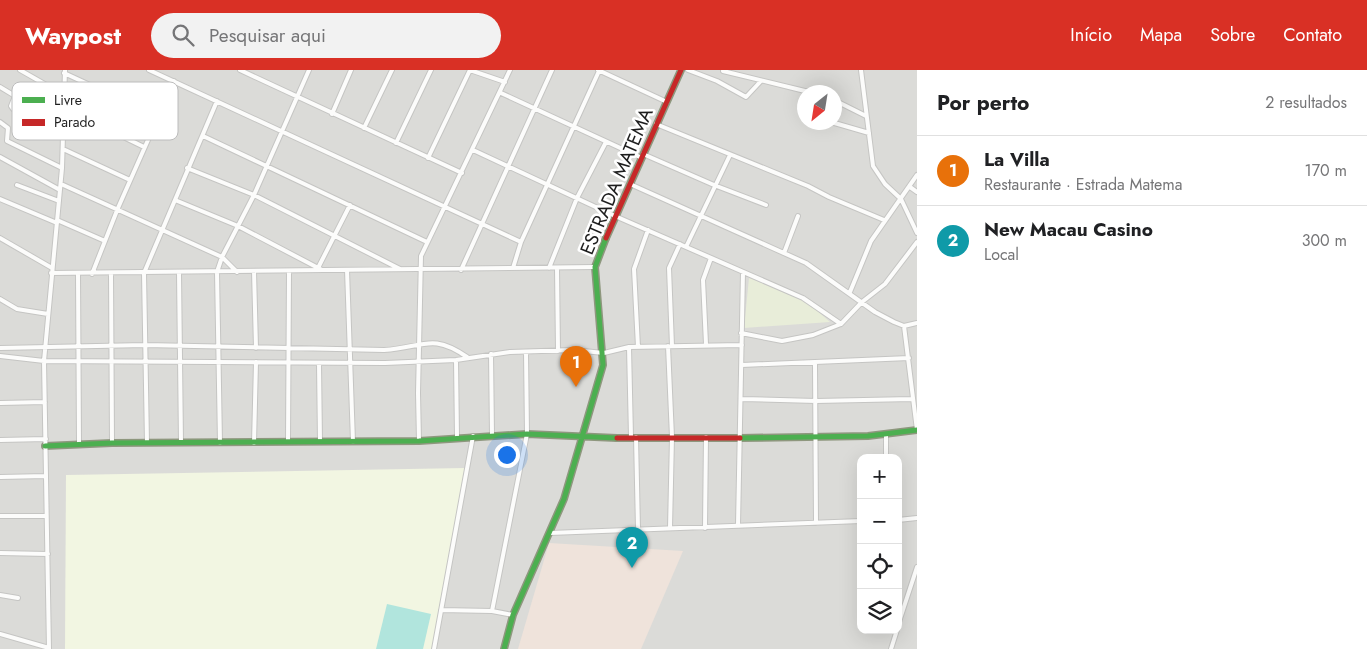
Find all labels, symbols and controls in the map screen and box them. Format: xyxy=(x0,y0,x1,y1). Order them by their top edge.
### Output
search box xyxy=(151,13,501,58)
text: Waypost xyxy=(25,18,121,53)
icon: search xyxy=(169,21,197,49)
text: Pesquisar aqui xyxy=(209,22,326,49)
text: Início xyxy=(1070,22,1112,48)
text: Mapa xyxy=(1140,22,1182,48)
text: Sobre xyxy=(1210,22,1255,48)
text: Contato xyxy=(1283,22,1342,48)
legend xyxy=(12,82,178,140)
north arrow xyxy=(797,85,842,130)
text: Por perto xyxy=(937,88,1029,118)
text: Livre xyxy=(54,90,82,110)
text: 2 resultados xyxy=(1265,91,1347,114)
street label: ESTRADA MATEMA xyxy=(573,103,660,259)
text: Parado xyxy=(54,112,96,132)
text: La Villa xyxy=(984,146,1050,173)
text: 1 xyxy=(949,159,957,182)
text: 170 m xyxy=(1305,159,1347,182)
text: Restaurante · Estrada Matema xyxy=(984,173,1182,196)
text: New Macau Casino xyxy=(984,216,1153,243)
text: 2 xyxy=(948,229,958,252)
text: 300 m xyxy=(1302,229,1347,252)
text: Local xyxy=(984,243,1019,266)
pin: 1 xyxy=(560,346,592,387)
your location xyxy=(494,442,520,468)
map controls xyxy=(857,454,902,634)
button: + xyxy=(857,454,902,499)
button: − xyxy=(857,499,902,544)
pin: 2 xyxy=(616,527,648,568)
button: locate xyxy=(857,544,902,589)
button: layers xyxy=(857,589,902,634)

